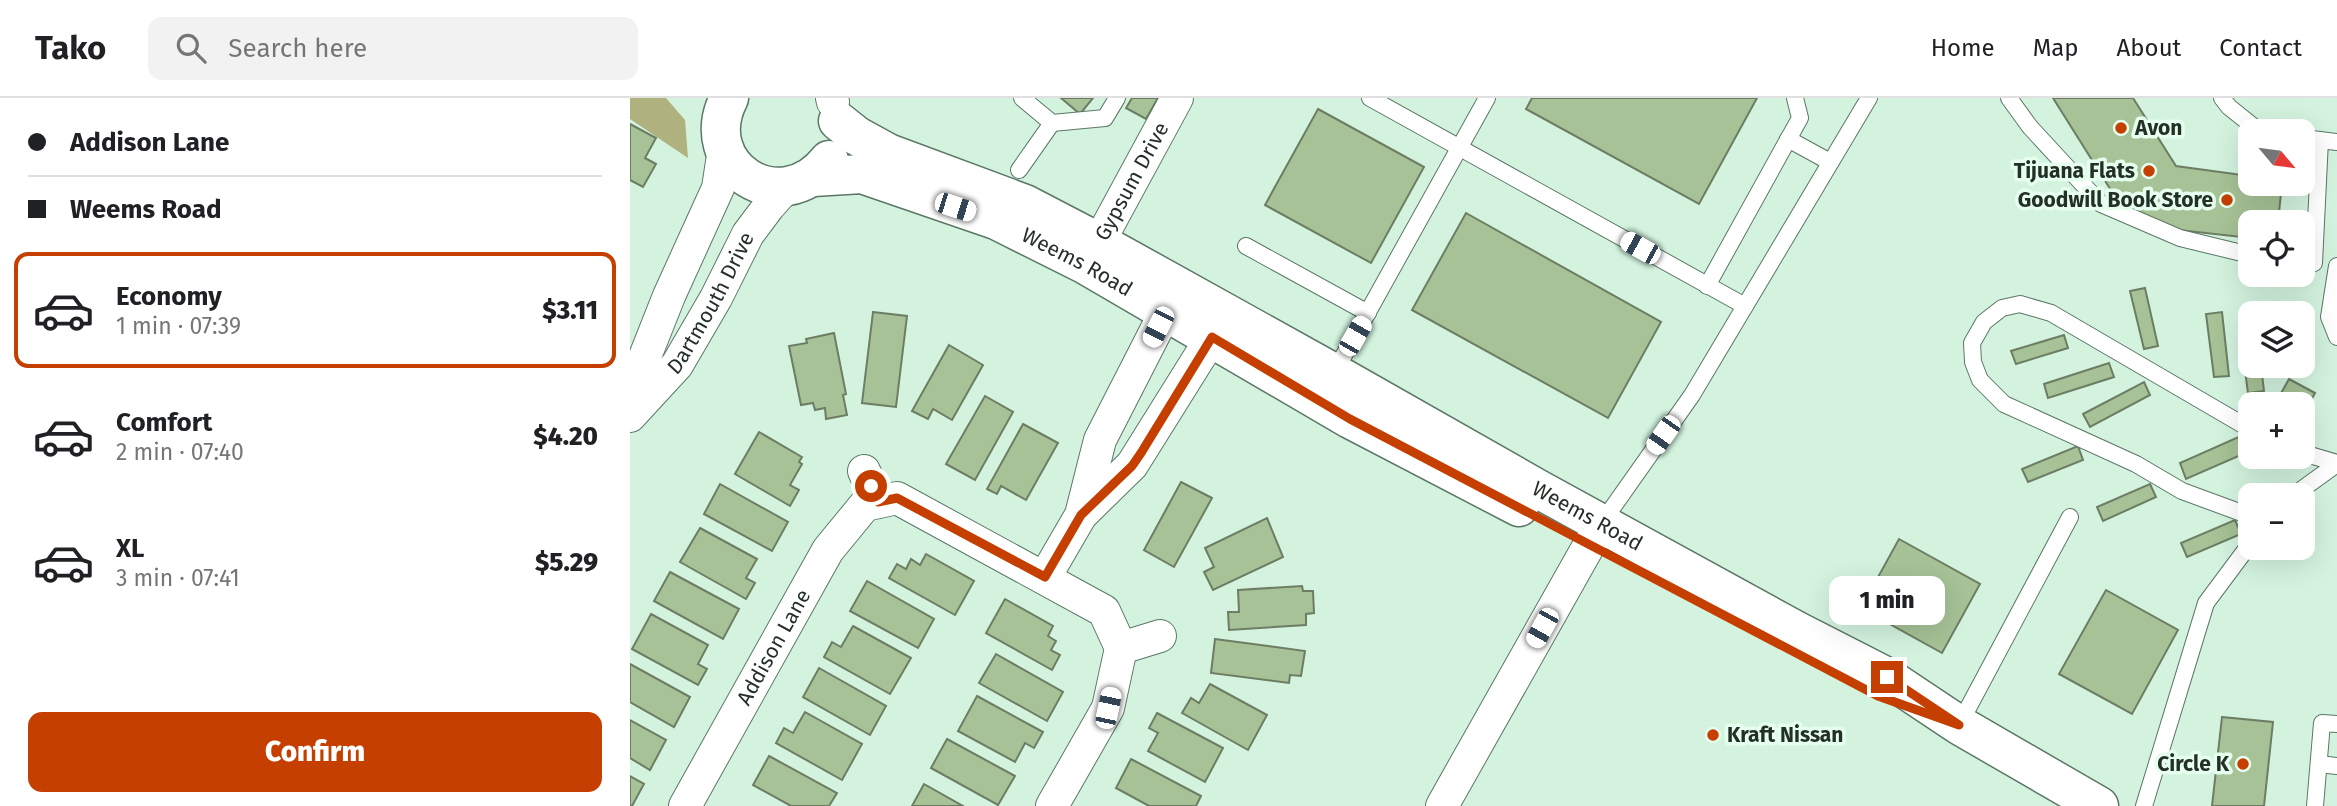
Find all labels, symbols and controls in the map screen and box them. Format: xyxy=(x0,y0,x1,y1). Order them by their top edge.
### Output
search box xyxy=(148,17,638,80)
text: Tako xyxy=(35,28,106,68)
icon: search xyxy=(172,29,210,67)
text: Search here xyxy=(228,33,367,64)
text: Home xyxy=(1931,34,1995,62)
text: Map xyxy=(2033,34,2079,62)
text: About xyxy=(2117,34,2181,62)
text: Contact xyxy=(2219,34,2302,62)
place label: Avon xyxy=(2134,115,2182,141)
street label: Gypsum Drive xyxy=(1089,118,1174,245)
north arrow xyxy=(2238,119,2315,196)
map controls xyxy=(2238,119,2315,560)
marker: Avon xyxy=(2113,120,2129,136)
text: Addison Lane xyxy=(70,127,229,158)
place label: Tijuana Flats xyxy=(2014,158,2135,184)
marker: Tijuana Flats xyxy=(2141,163,2157,179)
place label: Goodwill Book Store xyxy=(2018,187,2213,213)
car xyxy=(932,191,979,223)
marker: Goodwill Book Store xyxy=(2219,192,2235,208)
text: Weems Road xyxy=(70,194,222,225)
button: locate xyxy=(2238,210,2315,287)
street label: Weems Road xyxy=(1017,222,1137,302)
street label: Dartmouth Drive xyxy=(662,228,760,380)
car xyxy=(1617,229,1664,267)
icon: car xyxy=(32,279,95,342)
text: Economy xyxy=(116,281,222,312)
text: $3.11 xyxy=(542,295,598,326)
button: layers xyxy=(2238,301,2315,378)
car xyxy=(1140,304,1177,350)
text: 1 min · 07:39 xyxy=(116,312,241,340)
car xyxy=(1336,313,1375,359)
button: + xyxy=(2238,392,2315,469)
icon: car xyxy=(32,405,95,468)
text: Comfort xyxy=(116,407,212,438)
car xyxy=(1643,412,1684,458)
text: $4.20 xyxy=(533,421,598,452)
text: 2 min · 07:40 xyxy=(116,438,244,466)
route start xyxy=(855,470,887,502)
street label: Weems Road xyxy=(1528,475,1647,557)
button: − xyxy=(2238,483,2315,560)
icon: car xyxy=(32,531,95,594)
text: XL xyxy=(116,533,144,564)
text: $5.29 xyxy=(535,547,598,578)
text: 3 min · 07:41 xyxy=(116,564,240,592)
callout: 1 min xyxy=(1829,575,1945,624)
street label: Addison Lane xyxy=(731,585,816,710)
text: 1 min xyxy=(1859,586,1915,614)
car xyxy=(1523,605,1562,651)
route end xyxy=(1871,661,1903,693)
car xyxy=(1094,685,1123,731)
button: Confirm xyxy=(28,712,602,792)
place label: Kraft Nissan xyxy=(1727,722,1843,748)
marker: Kraft Nissan xyxy=(1705,727,1721,743)
place label: Circle K xyxy=(2157,751,2230,777)
marker: Circle K xyxy=(2235,756,2251,772)

